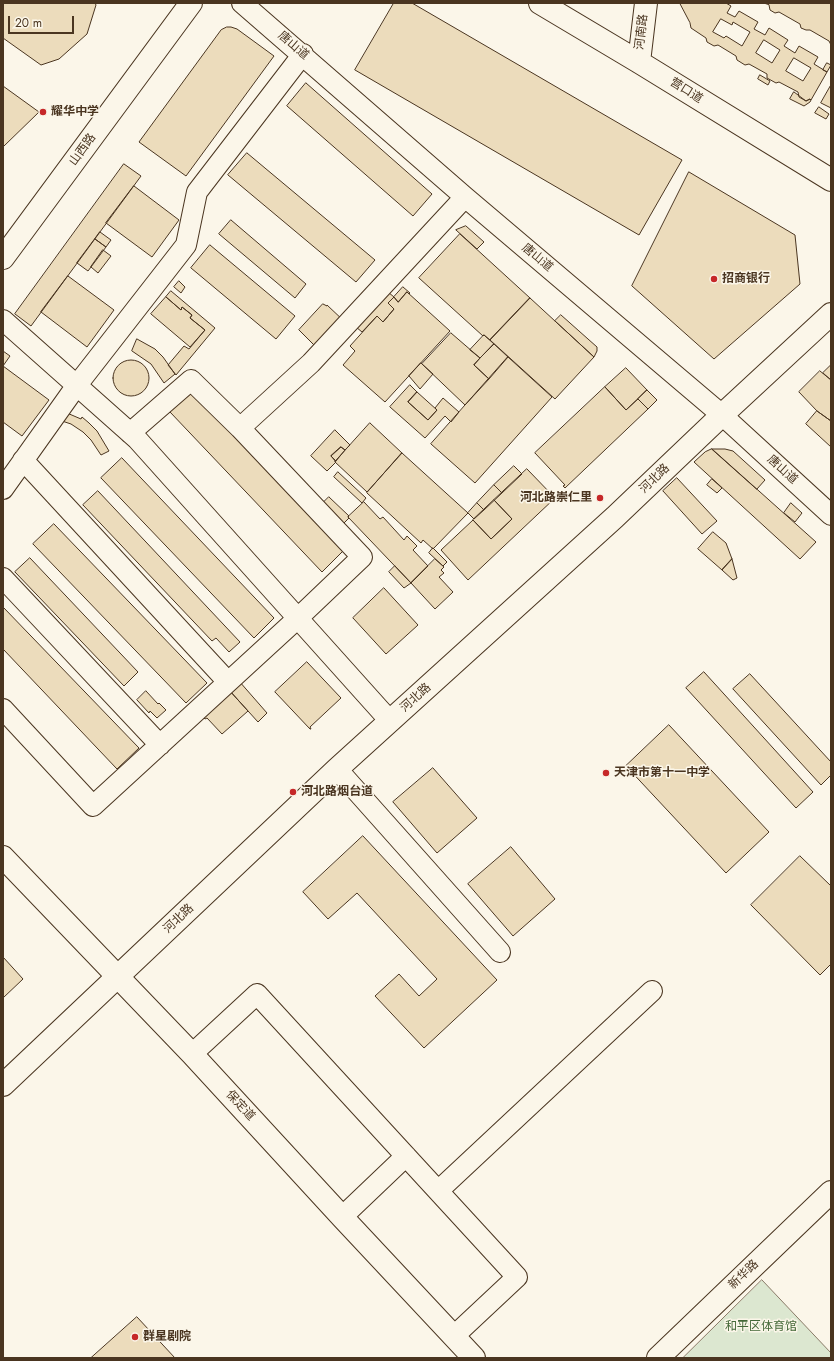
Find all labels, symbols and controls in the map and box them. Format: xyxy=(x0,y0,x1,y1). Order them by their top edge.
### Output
scale bar xyxy=(10,8,76,34)
street label: 河南路 xyxy=(633,13,651,51)
text: 20 m xyxy=(15,14,42,32)
street label: 唐山道 xyxy=(275,29,311,63)
street label: 营口道 xyxy=(667,75,705,107)
place label: 耀华中学 xyxy=(51,105,99,119)
marker: 耀华中学 xyxy=(38,107,48,117)
street label: 山西路 xyxy=(67,131,99,169)
street label: 唐山道 xyxy=(519,241,555,275)
place label: 招商银行 xyxy=(722,272,770,286)
marker: 招商银行 xyxy=(709,274,719,284)
street label: 唐山道 xyxy=(764,453,800,487)
street label: 河北路 xyxy=(637,461,673,497)
place label: 河北路崇仁里 xyxy=(520,491,592,505)
marker: 河北路崇仁里 xyxy=(595,493,605,503)
street label: 河北路 xyxy=(398,681,434,715)
place label: 天津市第十一中学 xyxy=(614,766,710,780)
marker: 天津市第十一中学 xyxy=(601,768,611,778)
place label: 河北路烟台道 xyxy=(301,785,373,799)
marker: 河北路烟台道 xyxy=(288,787,298,797)
street label: 河北路 xyxy=(161,901,197,937)
street label: 保定道 xyxy=(222,1088,258,1124)
street label: 新华路 xyxy=(726,1257,762,1293)
park label: 和平区体育馆 xyxy=(725,1320,797,1334)
place label: 群星剧院 xyxy=(143,1330,191,1344)
marker: 群星剧院 xyxy=(130,1332,140,1342)

